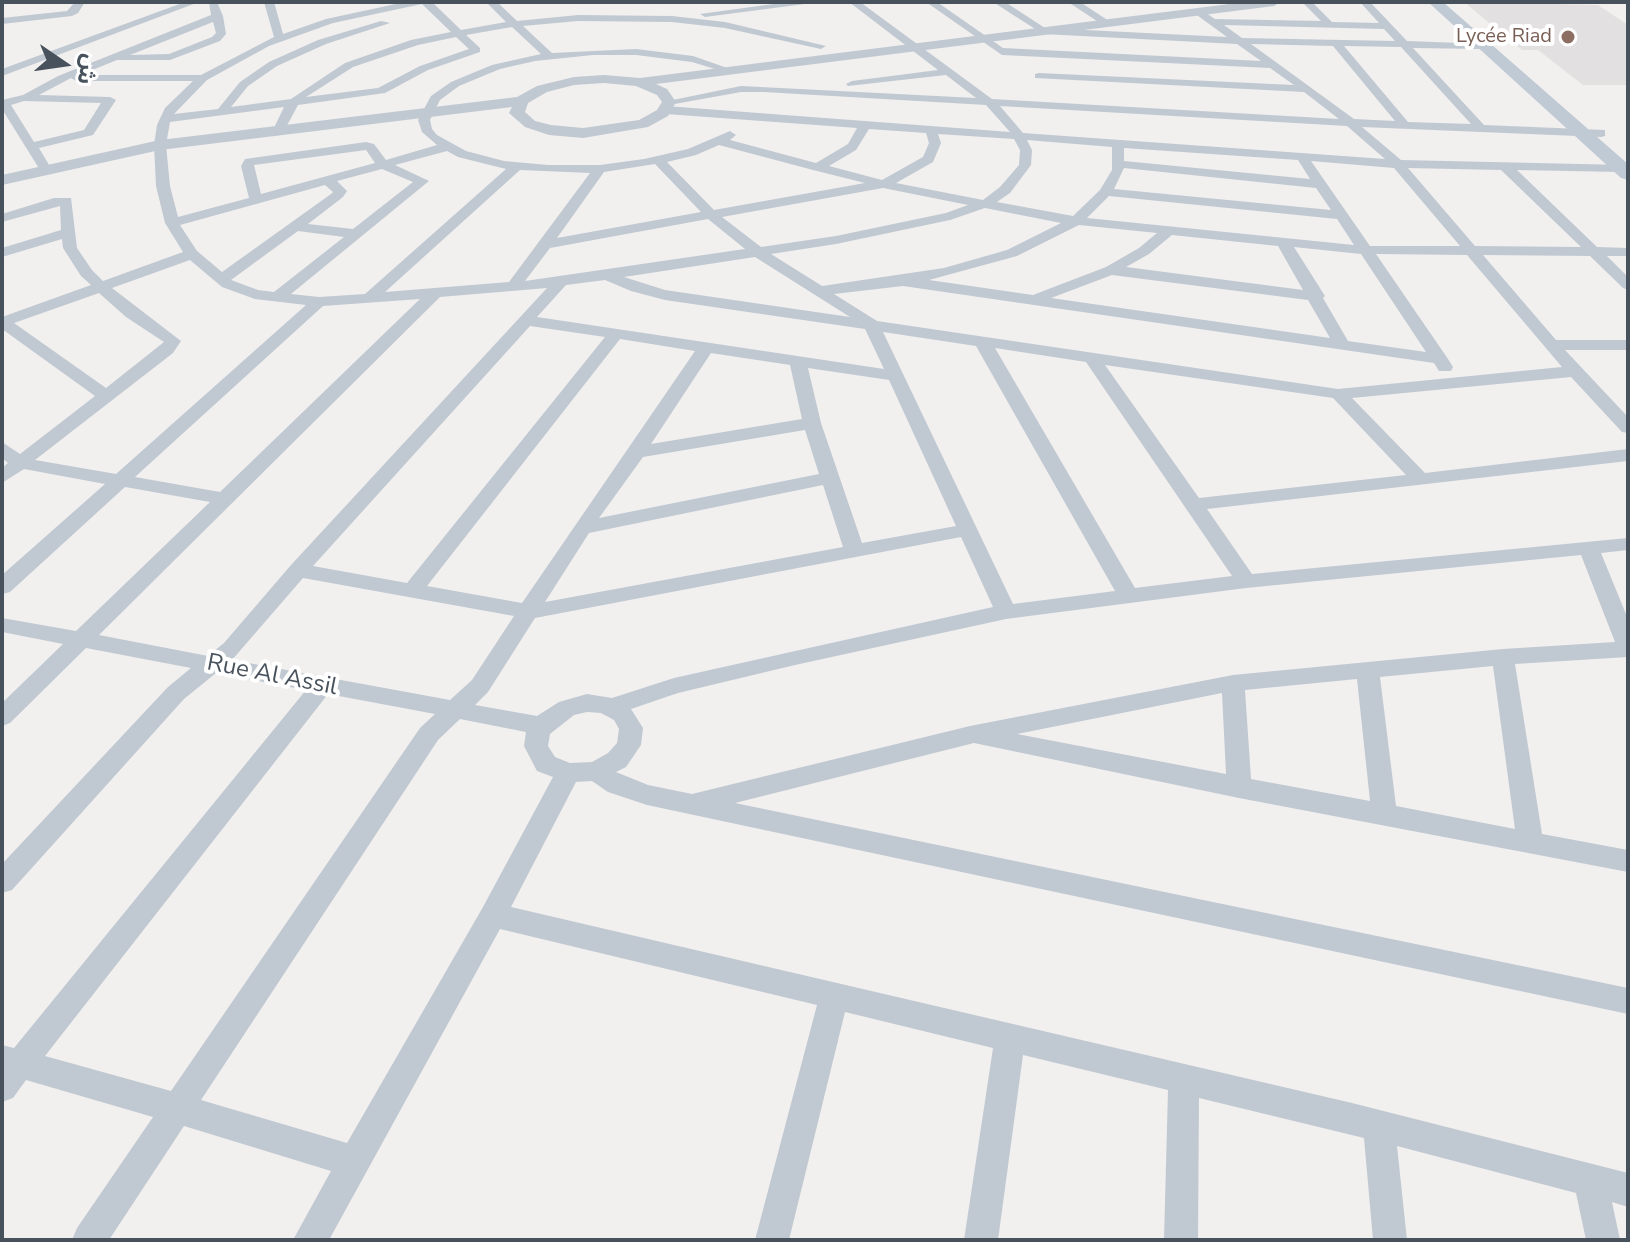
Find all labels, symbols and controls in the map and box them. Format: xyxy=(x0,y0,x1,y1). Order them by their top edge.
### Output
north arrow xyxy=(24,24,104,104)
place label: Lycée Riad xyxy=(1456,25,1552,49)
marker: Lycée Riad xyxy=(1559,28,1577,46)
text: ش xyxy=(69,51,105,87)
street label: Rue Al Assil xyxy=(204,649,340,703)

